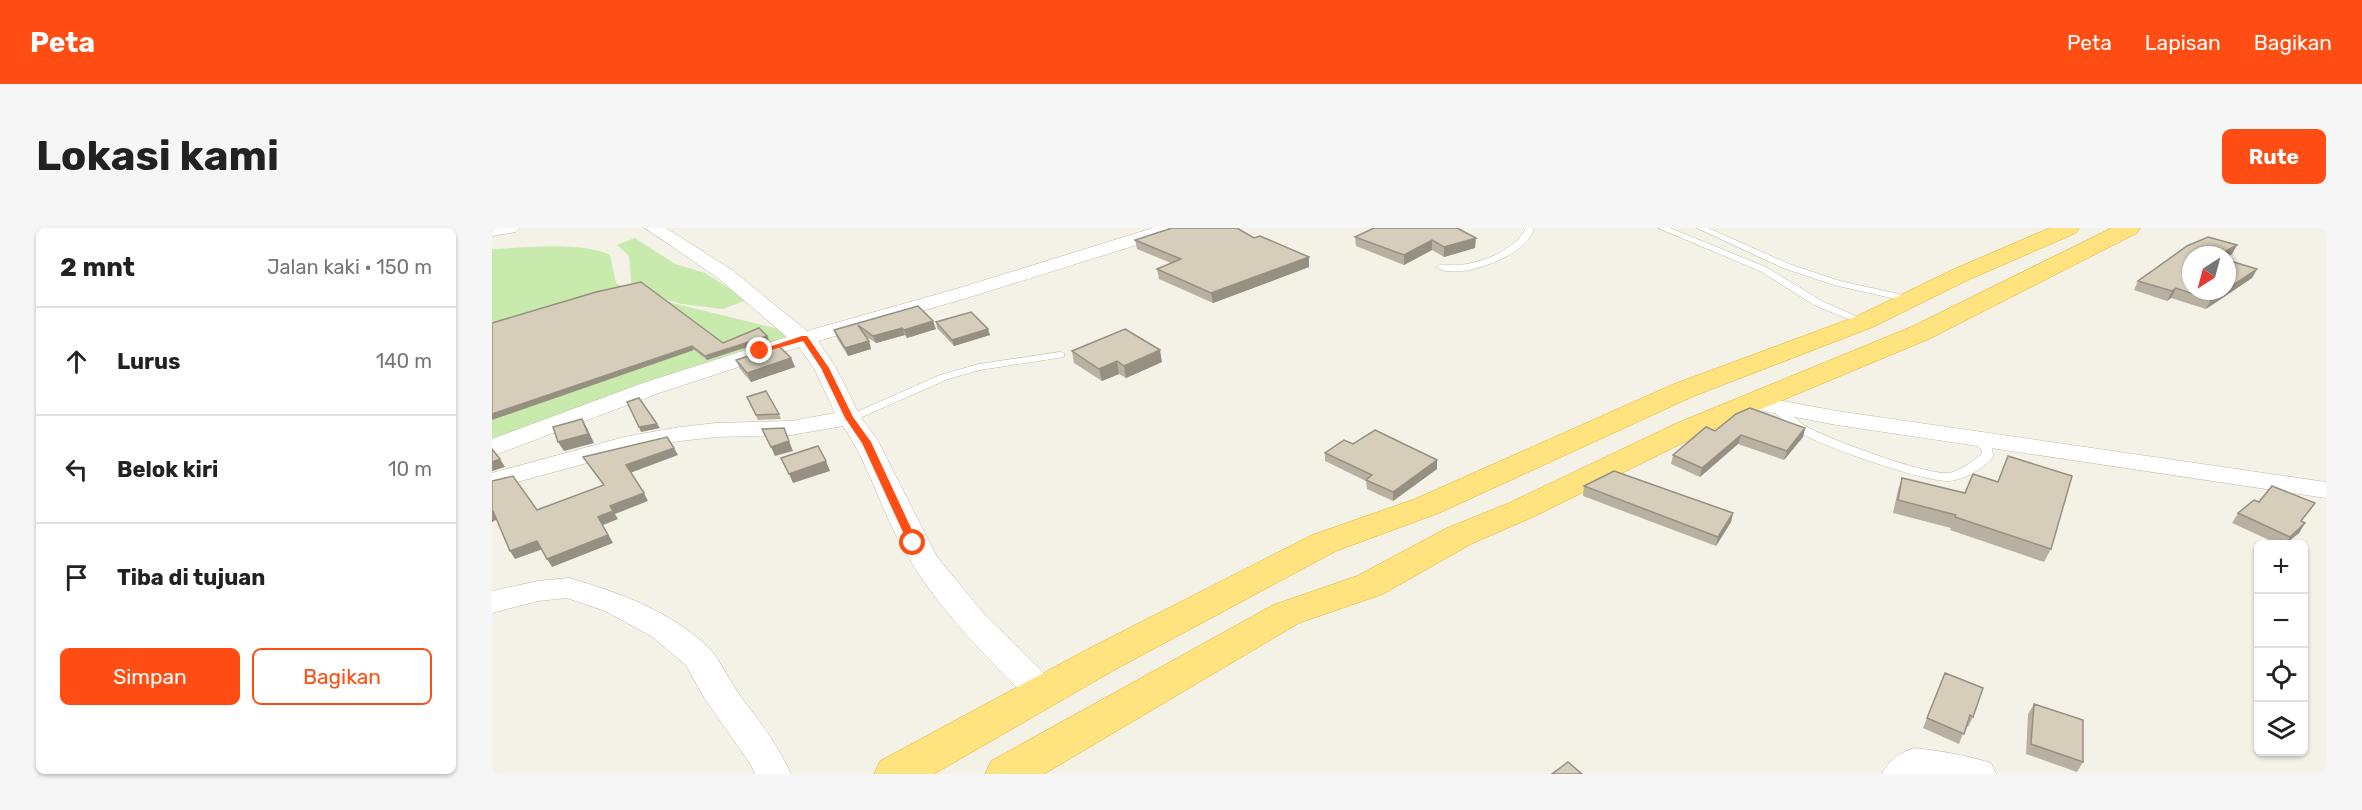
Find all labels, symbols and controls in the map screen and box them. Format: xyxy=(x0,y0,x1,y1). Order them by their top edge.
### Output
text: Peta xyxy=(30,26,95,59)
text: Peta xyxy=(2067,30,2112,55)
text: Lapisan xyxy=(2145,30,2221,55)
text: Bagikan xyxy=(2254,30,2332,55)
button: Rute xyxy=(2222,129,2326,184)
text: Lokasi kami xyxy=(36,131,279,181)
north arrow xyxy=(2182,246,2236,300)
text: 2 mnt xyxy=(60,252,135,283)
text: Jalan kaki · 150 m xyxy=(267,255,432,279)
route end xyxy=(746,337,772,363)
icon: ahead xyxy=(60,345,93,378)
text: Lurus xyxy=(117,348,180,375)
text: 140 m xyxy=(376,349,432,373)
icon: left xyxy=(60,453,93,486)
text: Belok kiri xyxy=(117,456,218,483)
text: 10 m xyxy=(388,457,432,481)
route start xyxy=(899,529,925,555)
map controls xyxy=(2254,540,2308,756)
button: + xyxy=(2254,540,2308,594)
icon: arrive xyxy=(60,561,93,594)
text: Tiba di tujuan xyxy=(117,564,265,591)
button: − xyxy=(2254,594,2308,648)
button: Simpan xyxy=(60,648,240,705)
button: Bagikan xyxy=(252,648,432,705)
button: locate xyxy=(2254,648,2308,702)
button: layers xyxy=(2254,702,2308,756)

